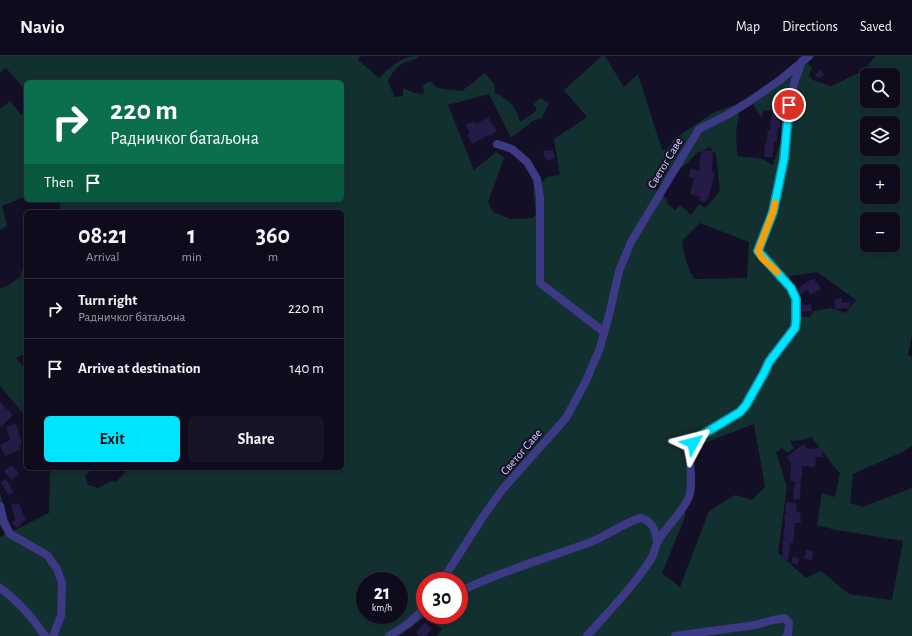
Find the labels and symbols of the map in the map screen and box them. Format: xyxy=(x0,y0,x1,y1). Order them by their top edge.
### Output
pin xyxy=(772,88,806,122)
street label: Светог Саве xyxy=(645,136,685,190)
position arrow xyxy=(672,422,714,464)
street label: Светог Саве xyxy=(498,427,544,477)
speed limit sign: 30 xyxy=(416,572,468,624)

